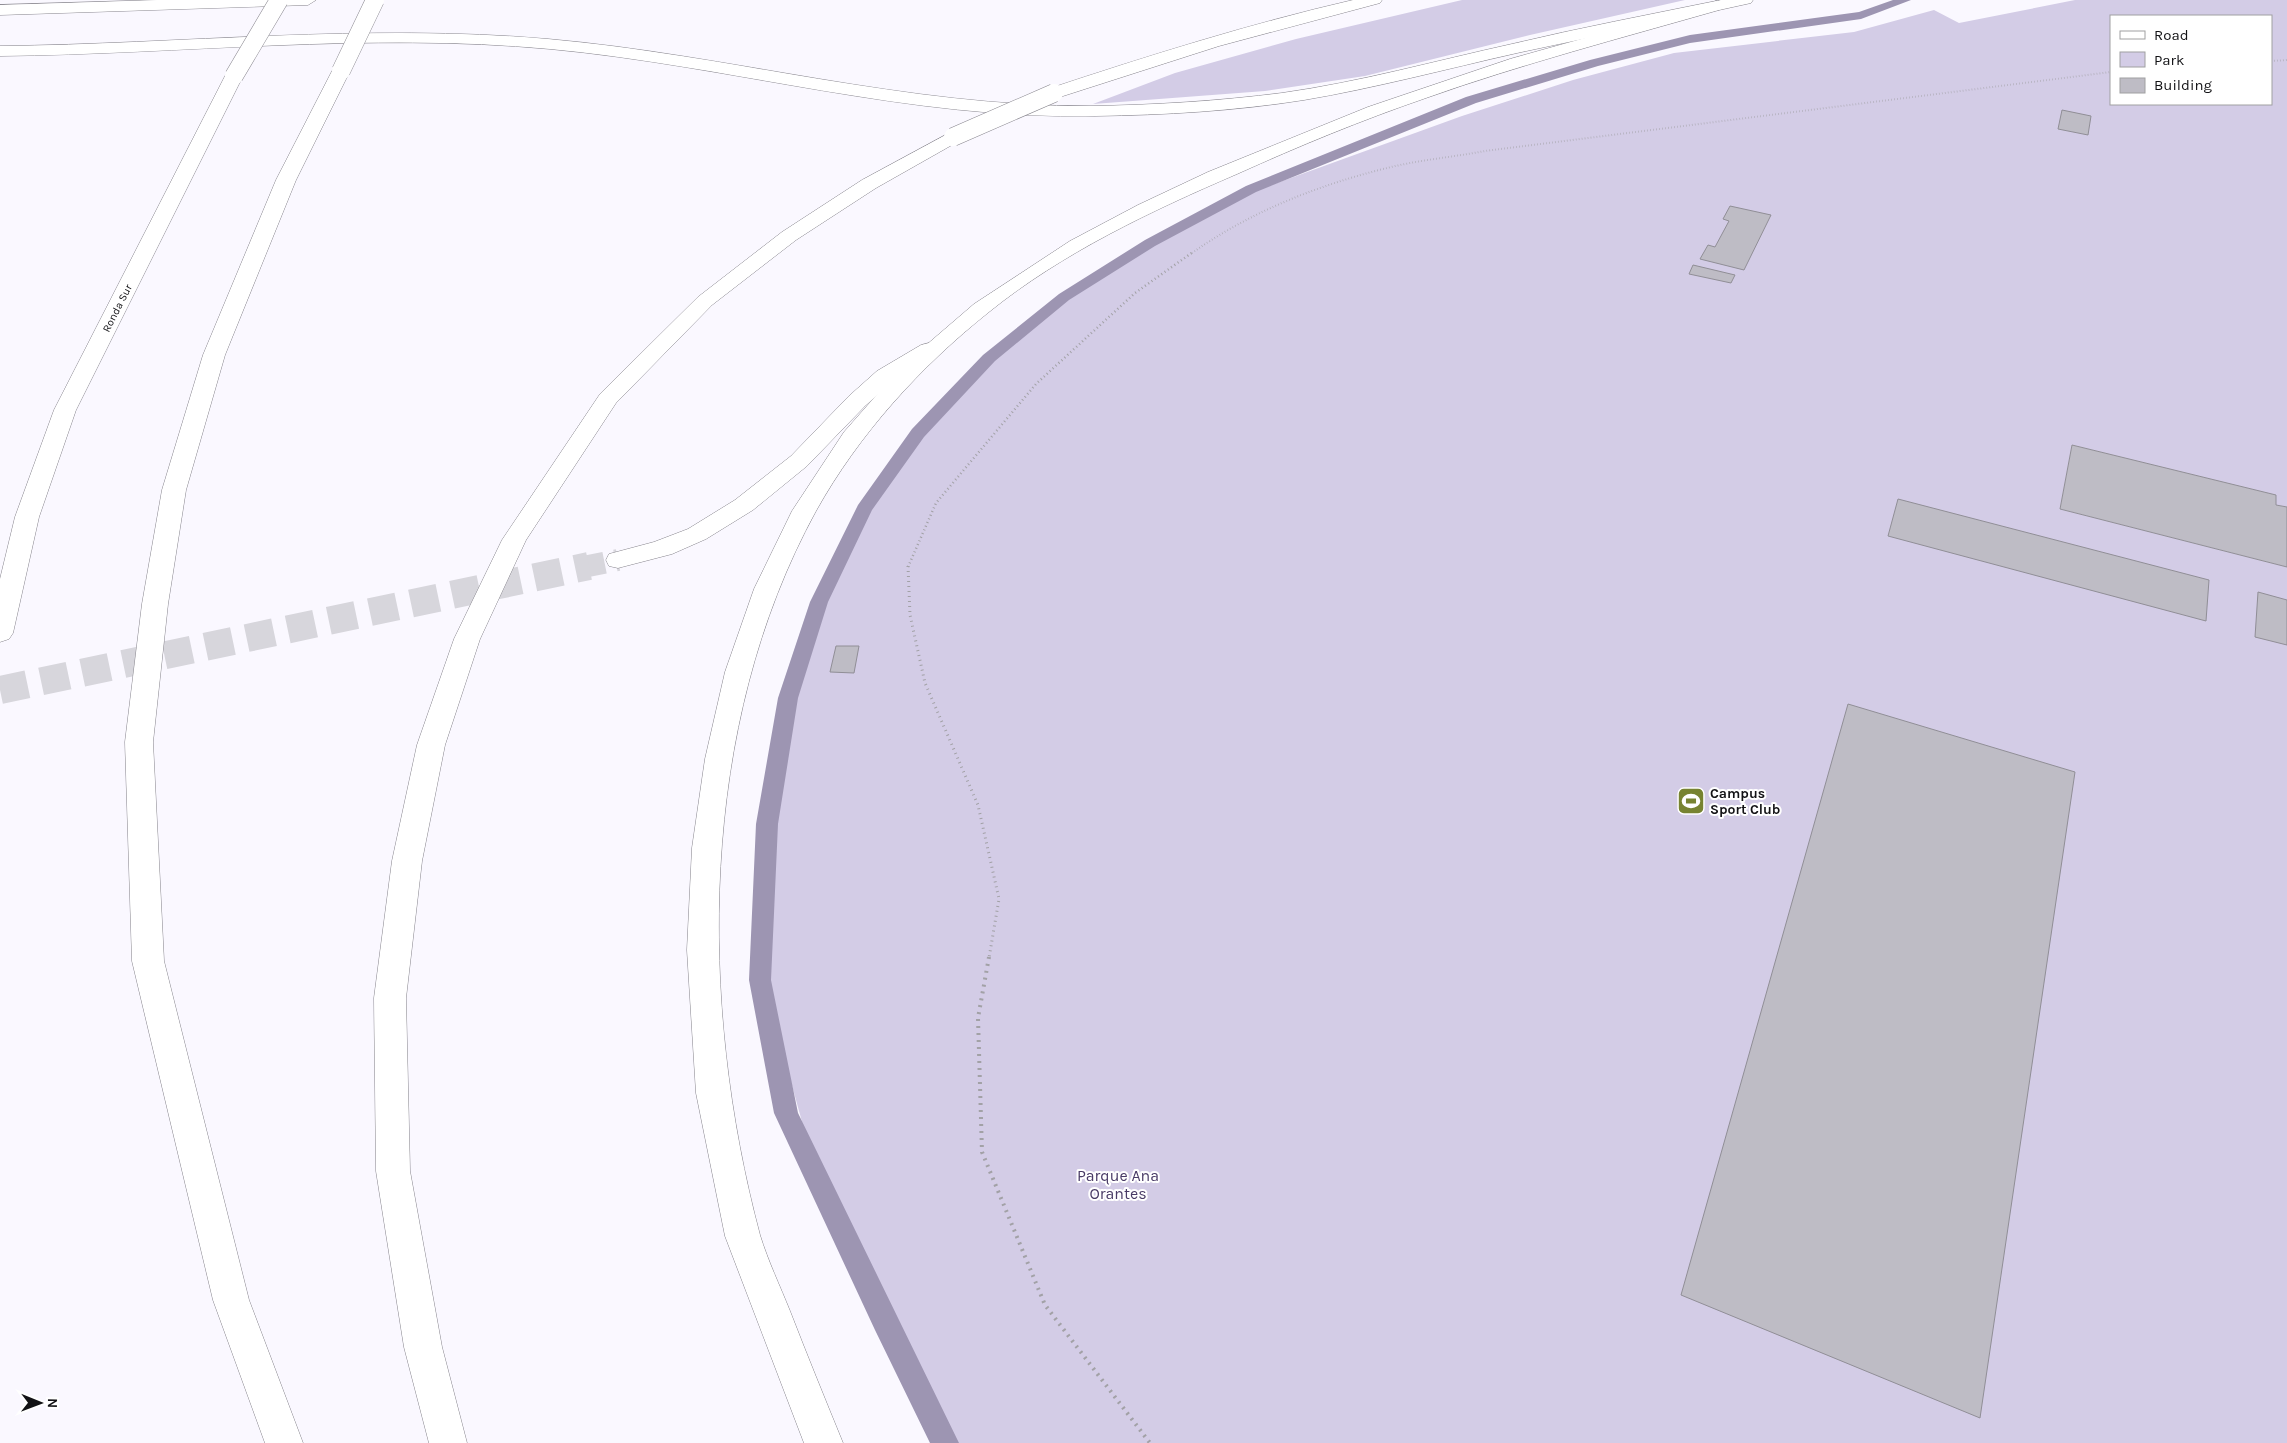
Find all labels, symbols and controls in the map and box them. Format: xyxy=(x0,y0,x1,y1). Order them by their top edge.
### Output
legend xyxy=(2110,15,2272,105)
text: Road xyxy=(2154,26,2189,44)
text: Park xyxy=(2154,51,2184,69)
text: Building xyxy=(2154,76,2212,94)
street label: Ronda Sur xyxy=(100,282,135,334)
place label: Campus Sport Club xyxy=(1710,785,1780,818)
sports icon: Campus Sport Club xyxy=(1676,786,1706,816)
park label: Parque Ana Orantes xyxy=(1077,1166,1159,1203)
north arrow xyxy=(15,1378,65,1428)
text: N xyxy=(44,1398,61,1408)

